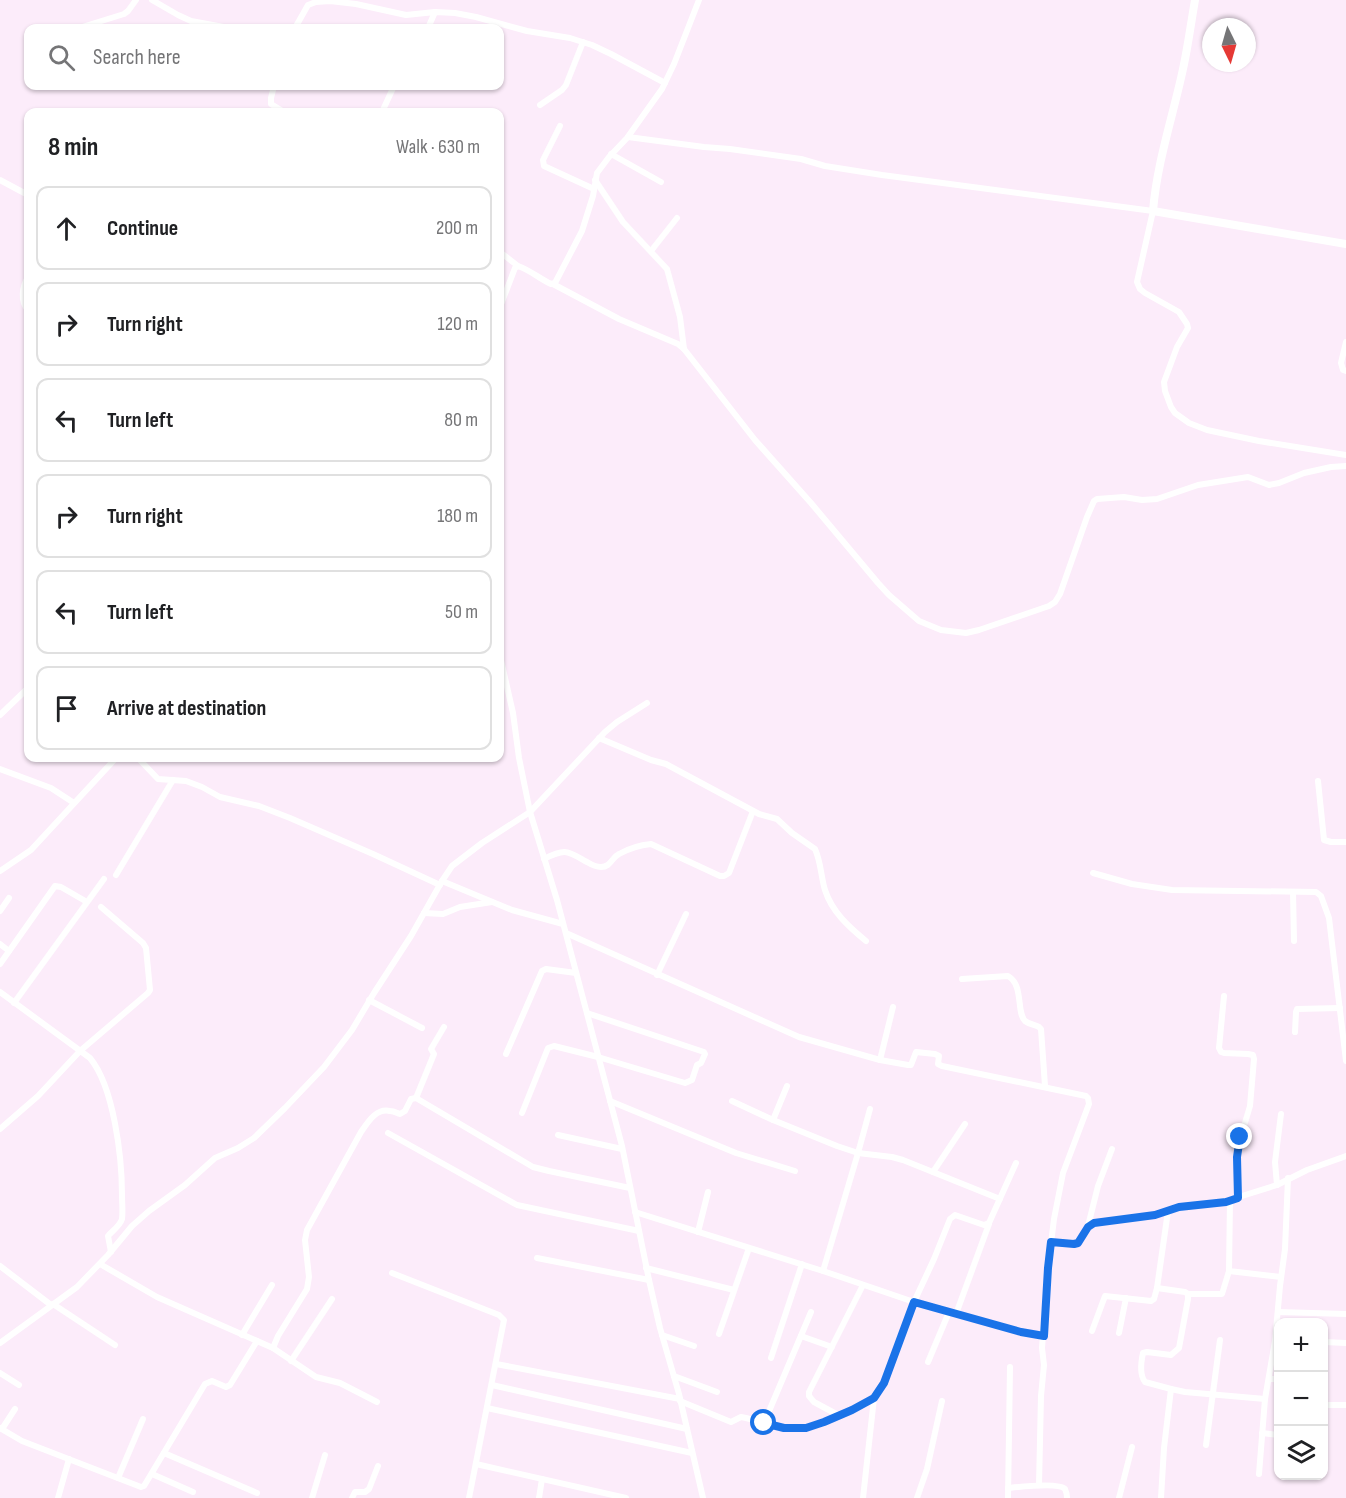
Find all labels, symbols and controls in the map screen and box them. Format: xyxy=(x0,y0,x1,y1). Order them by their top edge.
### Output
north arrow xyxy=(1202,18,1256,72)
search box xyxy=(24,24,504,90)
icon: search xyxy=(45,41,78,74)
text: Search here xyxy=(93,44,180,71)
text: 8 min xyxy=(48,132,98,163)
text: Walk · 630 m xyxy=(396,135,480,159)
icon: ahead xyxy=(50,212,83,245)
text: Continue xyxy=(107,215,178,242)
text: 200 m xyxy=(436,216,478,240)
icon: right xyxy=(50,308,83,341)
text: Turn right xyxy=(107,311,183,338)
text: 120 m xyxy=(438,312,478,336)
icon: left xyxy=(50,404,83,437)
text: Turn left xyxy=(107,407,173,434)
text: 80 m xyxy=(444,408,478,432)
icon: right xyxy=(50,500,83,533)
text: Turn right xyxy=(107,503,183,530)
text: 180 m xyxy=(437,504,478,528)
icon: left xyxy=(50,596,83,629)
text: Turn left xyxy=(107,599,173,626)
text: 50 m xyxy=(445,600,478,624)
icon: arrive xyxy=(50,692,83,725)
text: Arrive at destination xyxy=(107,695,266,722)
route end xyxy=(1226,1123,1252,1149)
map controls xyxy=(1274,1318,1328,1480)
button: + xyxy=(1274,1318,1328,1372)
button: − xyxy=(1274,1372,1328,1426)
route start xyxy=(750,1409,776,1435)
button: layers xyxy=(1274,1426,1328,1480)

